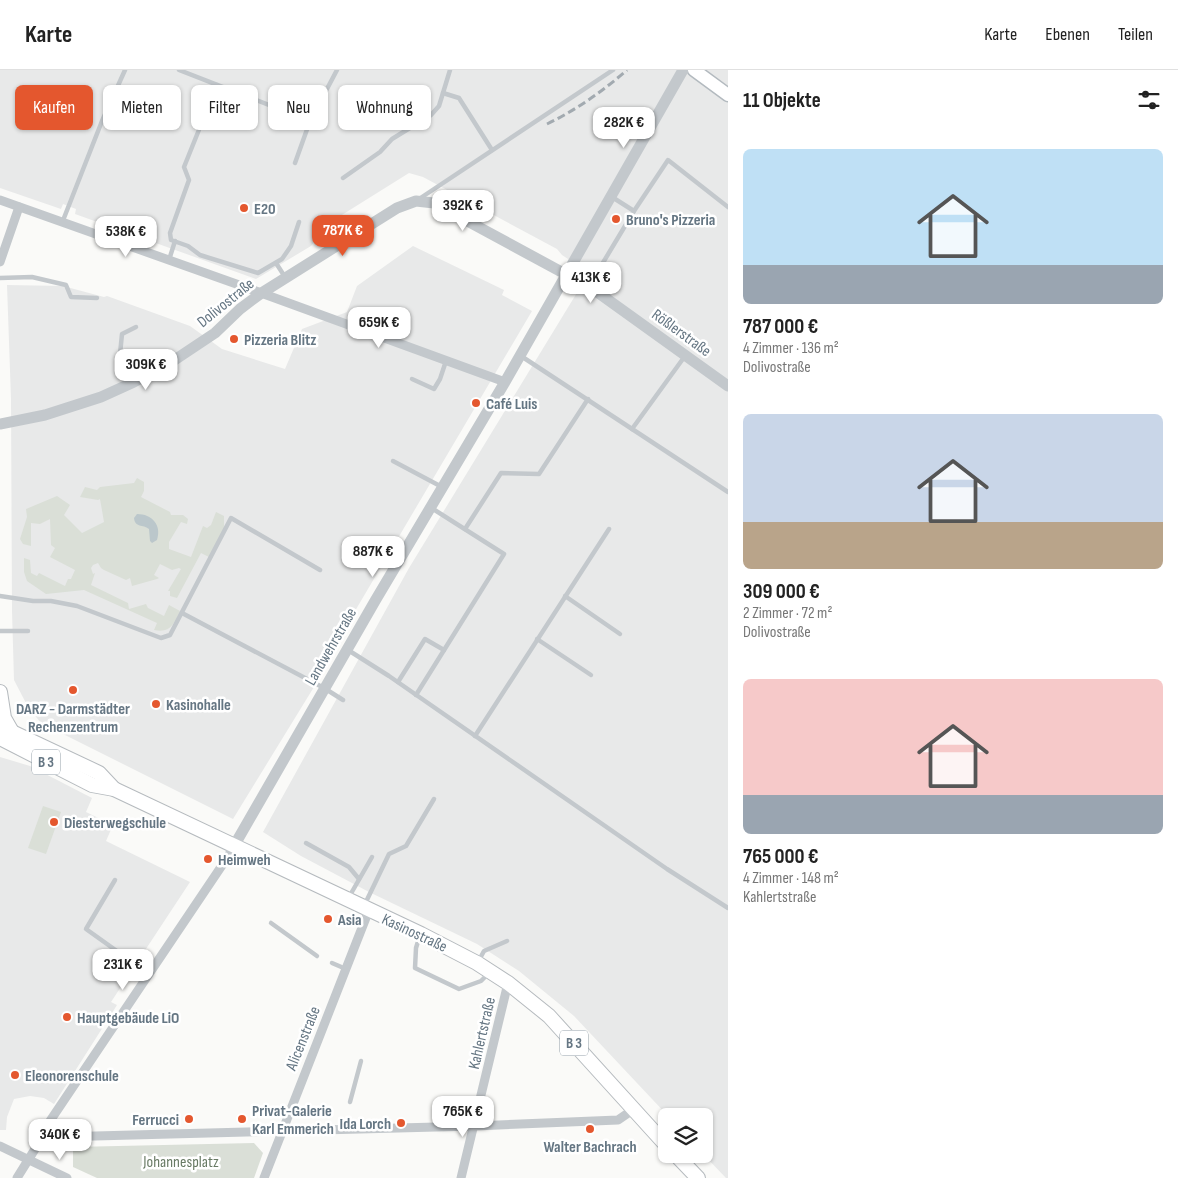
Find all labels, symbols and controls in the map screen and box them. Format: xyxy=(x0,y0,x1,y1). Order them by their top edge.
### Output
text: Karte xyxy=(25,20,72,49)
text: Karte xyxy=(984,24,1017,45)
text: Ebenen xyxy=(1045,24,1090,45)
text: Teilen xyxy=(1118,24,1153,45)
chip: Kaufen xyxy=(15,85,93,130)
chip: Mieten xyxy=(103,85,181,130)
chip: Filter xyxy=(191,85,258,130)
chip: Neu xyxy=(268,85,328,130)
chip: Wohnung xyxy=(338,85,431,130)
icon: filters xyxy=(1135,86,1163,114)
text: 11 Objekte xyxy=(743,88,821,113)
pin: 282K € xyxy=(583,106,665,149)
text: 282K € xyxy=(604,113,644,132)
icon: home xyxy=(908,181,998,271)
pin: 392K € xyxy=(422,190,504,232)
text: 392K € xyxy=(443,196,483,215)
place label: E20 xyxy=(254,200,276,219)
marker: E20 xyxy=(238,202,250,214)
place label: Bruno's Pizzeria xyxy=(626,211,715,230)
marker: Bruno's Pizzeria xyxy=(610,213,622,225)
pin: 787K € xyxy=(302,214,384,257)
pin: 538K € xyxy=(85,216,167,258)
text: 787K € xyxy=(323,221,363,240)
text: 538K € xyxy=(106,222,146,241)
pin: 413K € xyxy=(550,262,632,304)
text: 413K € xyxy=(571,268,611,287)
street label: Dolivostraße xyxy=(194,274,258,332)
street label: Rößlerstraße xyxy=(648,305,714,361)
pin: 659K € xyxy=(338,306,420,349)
text: 659K € xyxy=(359,313,399,332)
text: 787 000 € xyxy=(743,314,818,339)
place label: Pizzeria Blitz xyxy=(244,331,316,350)
marker: Pizzeria Blitz xyxy=(228,333,240,345)
text: 4 Zimmer · 136 m² xyxy=(743,339,839,358)
pin: 309K € xyxy=(105,348,187,391)
text: 309K € xyxy=(126,355,166,374)
text: Dolivostraße xyxy=(743,358,811,377)
place label: Café Luis xyxy=(486,395,537,414)
marker: Café Luis xyxy=(470,397,482,409)
icon: home xyxy=(908,446,998,536)
pin: 887K € xyxy=(332,536,414,578)
text: 887K € xyxy=(353,542,393,561)
text: 309 000 € xyxy=(743,579,820,604)
text: 2 Zimmer · 72 m² xyxy=(743,604,832,623)
street label: Landwehrstraße xyxy=(301,605,361,689)
text: Dolivostraße xyxy=(743,623,811,642)
marker: DARZ - Darmstädter Rechenzentrum xyxy=(67,684,79,696)
place label: Kasinohalle xyxy=(166,696,231,715)
marker: Kasinohalle xyxy=(150,698,162,710)
place label: DARZ - Darmstädter Rechenzentrum xyxy=(16,700,130,737)
icon: home xyxy=(908,711,998,801)
road number: B 3 xyxy=(32,750,60,774)
place label: Diesterwegschule xyxy=(64,814,166,833)
marker: Diesterwegschule xyxy=(48,816,60,828)
text: 765 000 € xyxy=(743,844,819,869)
place label: Heimweh xyxy=(218,851,271,870)
marker: Heimweh xyxy=(202,853,214,865)
text: 4 Zimmer · 148 m² xyxy=(743,869,839,888)
text: Kahlertstraße xyxy=(743,888,816,907)
street label: Kasinostraße xyxy=(379,910,450,957)
place label: Asia xyxy=(337,911,362,930)
marker: Asia xyxy=(322,913,334,925)
pin: 231K € xyxy=(82,948,164,991)
text: 231K € xyxy=(103,955,143,974)
street label: Kahlertstraße xyxy=(465,995,500,1071)
street label: Alicenstraße xyxy=(282,1004,325,1074)
place label: Hauptgebäude LiO xyxy=(77,1009,179,1028)
marker: Hauptgebäude LiO xyxy=(61,1011,73,1023)
road number: B 3 xyxy=(560,1030,588,1056)
place label: Eleonorenschule xyxy=(25,1067,119,1086)
marker: Eleonorenschule xyxy=(9,1069,21,1081)
pin: 765K € xyxy=(422,1096,504,1138)
place label: Privat-Galerie Karl Emmerich xyxy=(252,1102,334,1139)
text: 765K € xyxy=(443,1102,483,1121)
map controls xyxy=(658,1108,713,1163)
button: layers xyxy=(658,1108,713,1163)
place label: Ferrucci xyxy=(132,1111,179,1130)
marker: Ferrucci xyxy=(183,1113,195,1125)
marker: Privat-Galerie Karl Emmerich xyxy=(236,1113,248,1125)
place label: Ida Lorch xyxy=(340,1115,391,1134)
marker: Ida Lorch xyxy=(395,1117,407,1129)
pin: 340K € xyxy=(19,1118,101,1161)
marker: Walter Bachrach xyxy=(584,1123,596,1135)
text: 340K € xyxy=(40,1125,80,1144)
place label: Walter Bachrach xyxy=(543,1138,637,1157)
park label: Johannesplatz xyxy=(142,1153,219,1172)

